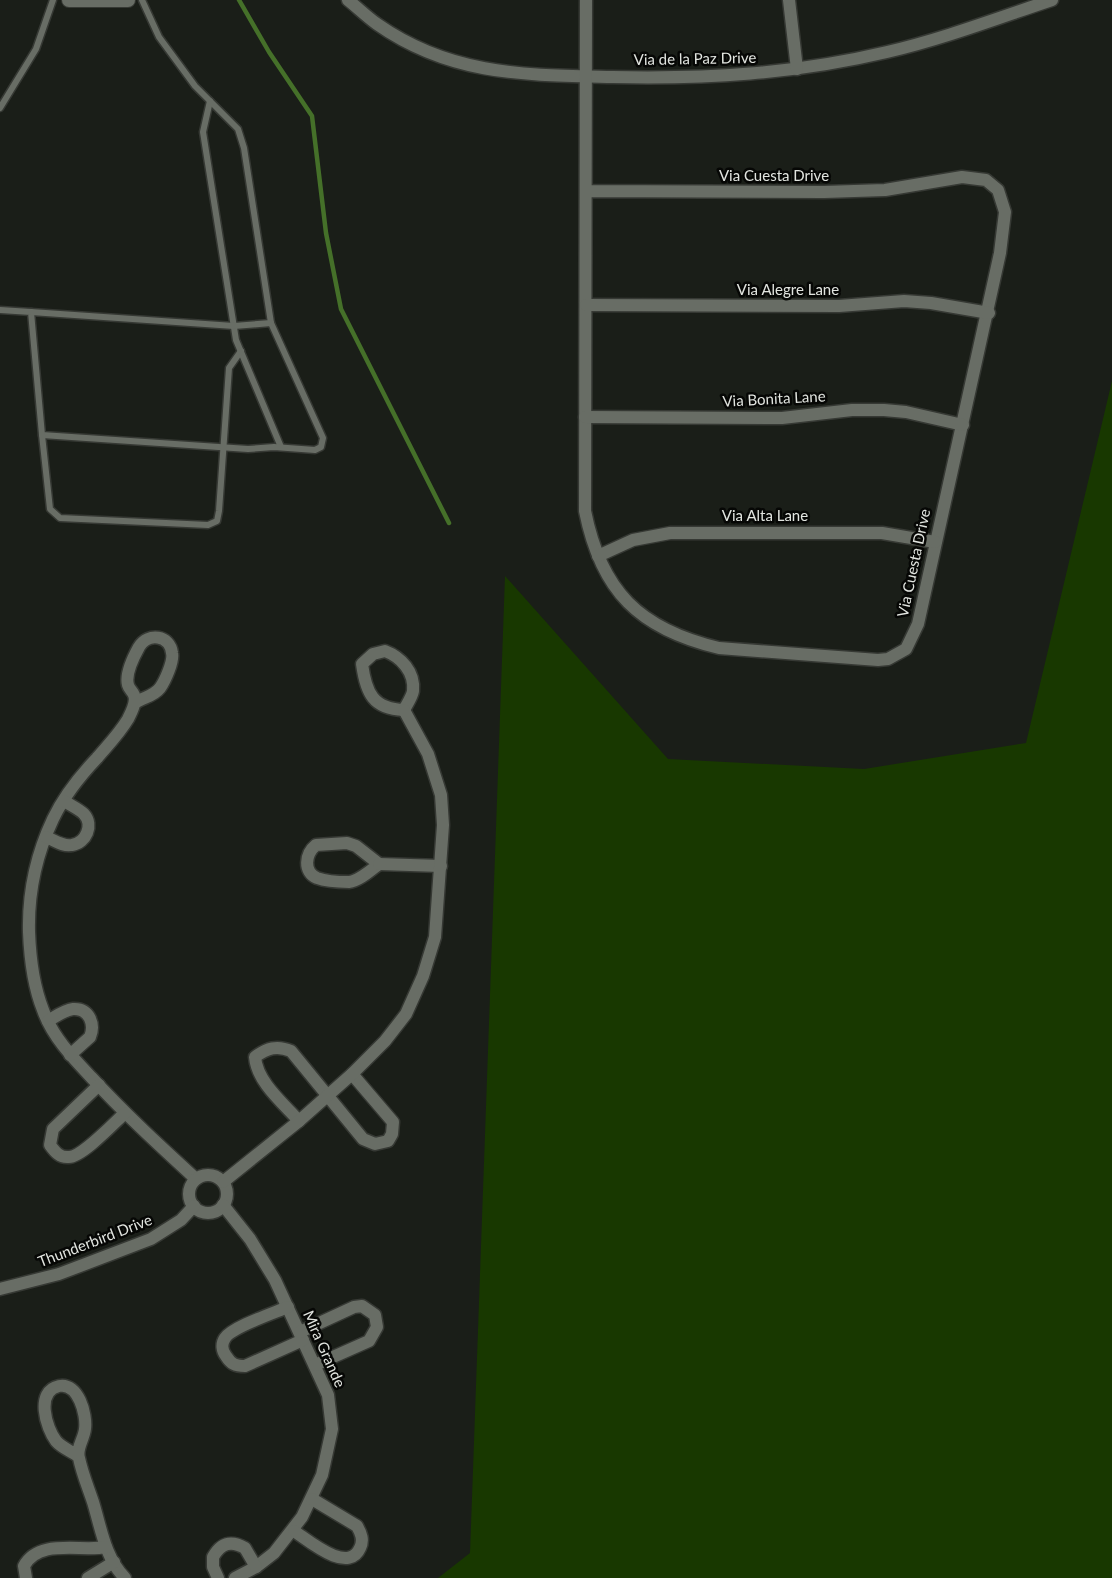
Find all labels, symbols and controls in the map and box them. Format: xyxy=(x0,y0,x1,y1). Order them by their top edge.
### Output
street label: Via de la Paz Drive xyxy=(634,48,757,68)
street label: Via Cuesta Drive xyxy=(719,166,829,184)
street label: Via Alegre Lane xyxy=(737,280,839,298)
street label: Via Bonita Lane xyxy=(722,386,826,410)
street label: Via Alta Lane xyxy=(722,506,808,524)
street label: Via Cuesta Drive xyxy=(893,507,933,619)
street label: Thunderbird Drive xyxy=(35,1210,154,1270)
street label: Mira Grande xyxy=(300,1307,350,1390)

